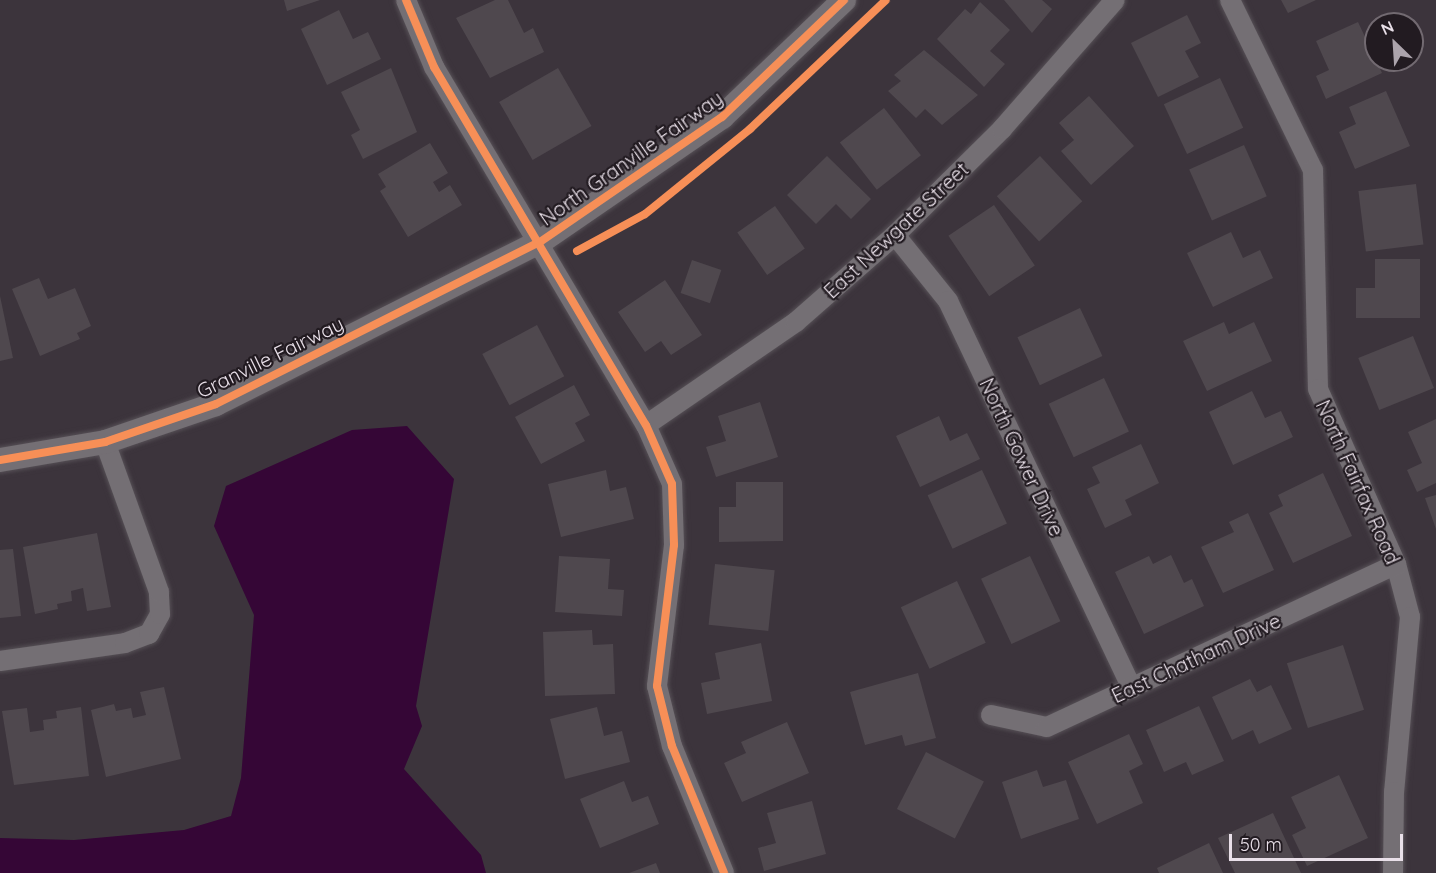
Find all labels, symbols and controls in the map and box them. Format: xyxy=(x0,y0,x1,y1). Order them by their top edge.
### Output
north arrow xyxy=(1364,12,1424,72)
text: N xyxy=(1378,16,1397,39)
street label: North Granville Fairway xyxy=(535,86,727,230)
street label: East Newgate Street xyxy=(819,157,973,303)
street label: Granville Fairway xyxy=(193,311,347,403)
street label: North Gower Drive xyxy=(975,374,1069,540)
street label: North Fairfax Road xyxy=(1311,396,1405,568)
street label: East Chatham Drive xyxy=(1108,608,1284,708)
scale bar xyxy=(1232,822,1406,860)
text: 50 m xyxy=(1240,833,1282,856)

